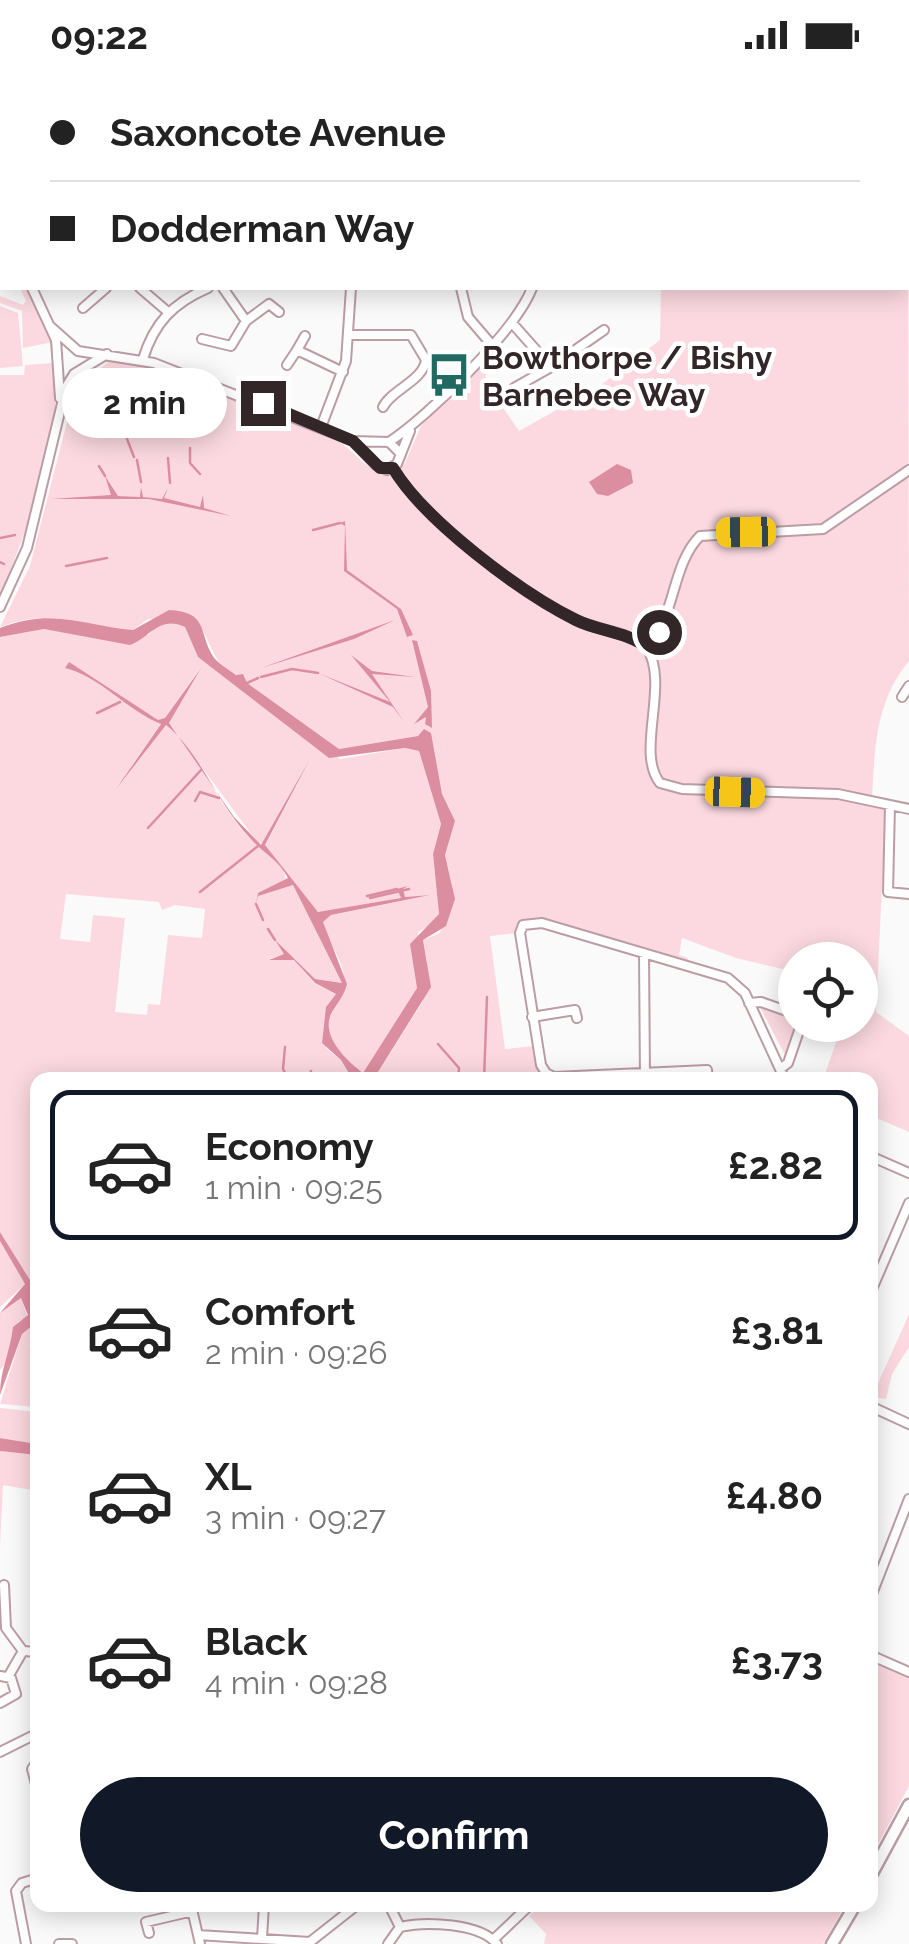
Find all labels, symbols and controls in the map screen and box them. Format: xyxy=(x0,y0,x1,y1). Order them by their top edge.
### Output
text: 09:22 xyxy=(50,13,148,58)
text: Saxoncote Avenue xyxy=(110,110,446,155)
text: Dodderman Way xyxy=(110,206,414,251)
place label: Bowthorpe / Bishy Barnebee Way xyxy=(482,339,773,413)
bus stop icon: Bowthorpe / Bishy Barnebee Way xyxy=(425,351,473,399)
callout: 2 min xyxy=(63,368,228,438)
route end xyxy=(241,381,286,426)
text: 2 min xyxy=(103,384,186,421)
car xyxy=(716,516,776,548)
route start xyxy=(637,610,682,655)
car xyxy=(704,776,766,808)
map controls xyxy=(778,942,878,1042)
button: locate xyxy=(778,942,878,1042)
icon: car xyxy=(85,1120,175,1210)
text: Economy xyxy=(205,1124,374,1169)
text: £2.82 xyxy=(728,1143,823,1188)
text: 1 min · 09:25 xyxy=(205,1169,383,1206)
icon: car xyxy=(85,1285,175,1375)
text: Comfort xyxy=(205,1289,355,1334)
text: £3.81 xyxy=(731,1308,823,1353)
text: 2 min · 09:26 xyxy=(205,1334,388,1371)
icon: car xyxy=(85,1450,175,1540)
text: XL xyxy=(205,1454,252,1499)
text: £4.80 xyxy=(726,1473,823,1518)
text: 3 min · 09:27 xyxy=(205,1499,386,1536)
icon: car xyxy=(85,1615,175,1705)
text: Black xyxy=(205,1619,307,1664)
text: £3.73 xyxy=(731,1638,823,1683)
text: 4 min · 09:28 xyxy=(205,1664,388,1701)
button: Confirm xyxy=(80,1777,828,1892)

